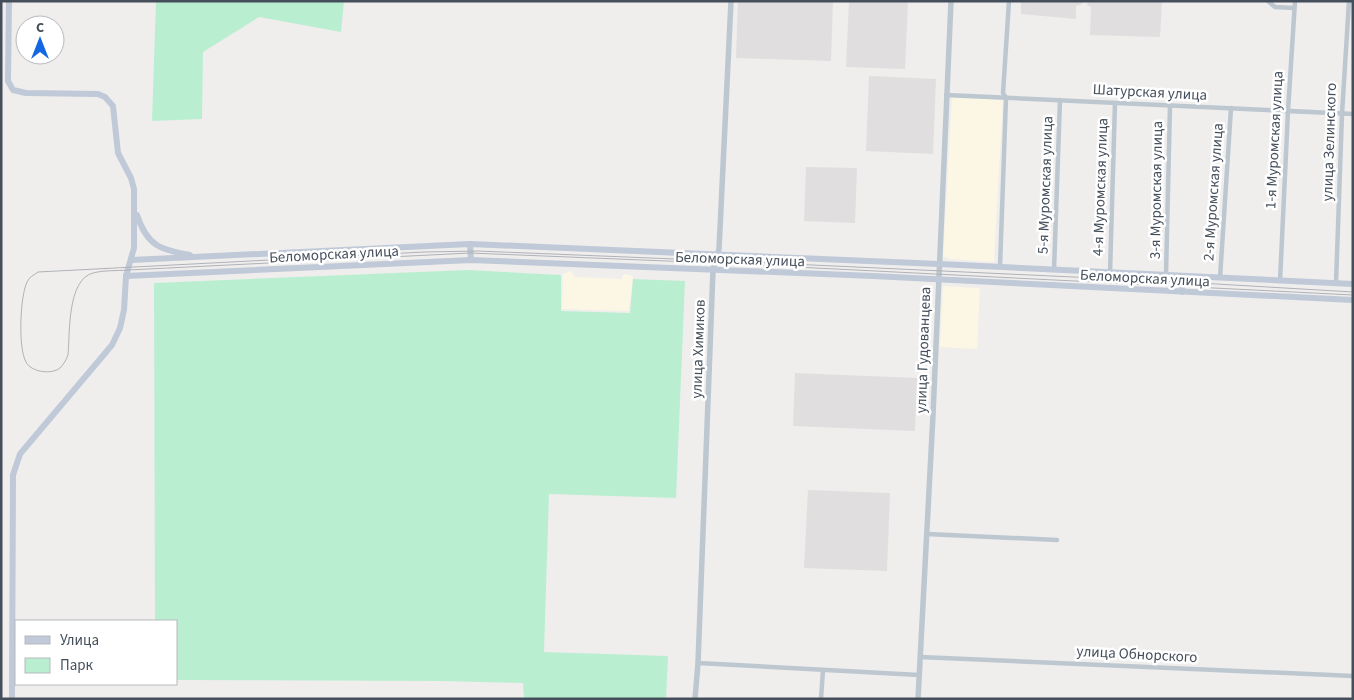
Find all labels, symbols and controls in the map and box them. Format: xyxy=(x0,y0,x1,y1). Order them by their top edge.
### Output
north arrow xyxy=(15,15,65,65)
text: С xyxy=(36,18,44,38)
street label: 1-я Муромская улица xyxy=(1260,70,1289,210)
street label: Шатурская улица xyxy=(1092,79,1208,106)
street label: улица Зелинского xyxy=(1317,82,1342,202)
street label: 5-я Муромская улица xyxy=(1033,116,1058,254)
street label: 4-я Муромская улица xyxy=(1088,118,1113,256)
street label: 3-я Муромская улица xyxy=(1145,121,1168,259)
street label: 2-я Муромская улица xyxy=(1198,122,1229,262)
street label: Беломорская улица xyxy=(269,241,399,268)
street label: Беломорская улица xyxy=(675,247,805,272)
street label: Беломорская улица xyxy=(1080,265,1210,292)
street label: улица Гудованцева xyxy=(911,286,936,414)
street label: улица Химиков xyxy=(686,299,711,399)
legend xyxy=(15,620,178,685)
text: Улица xyxy=(60,630,99,651)
street label: улица Обнорского xyxy=(1076,641,1198,668)
text: Парк xyxy=(60,655,94,676)

